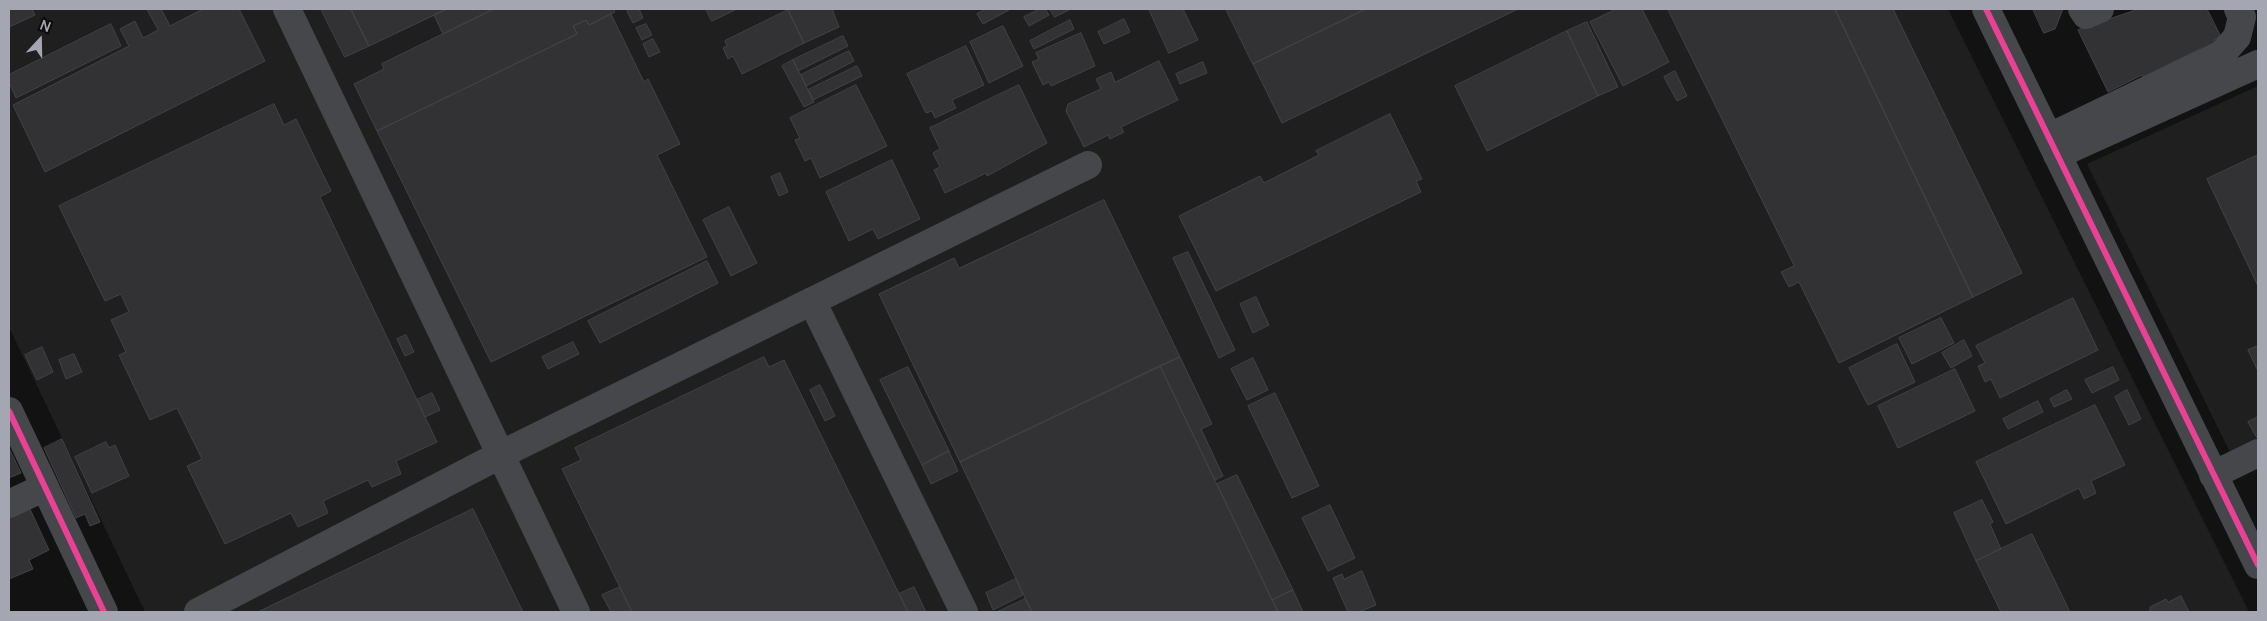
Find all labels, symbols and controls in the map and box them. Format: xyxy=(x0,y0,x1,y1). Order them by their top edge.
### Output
north arrow xyxy=(15,15,65,65)
text: N xyxy=(37,15,54,36)

